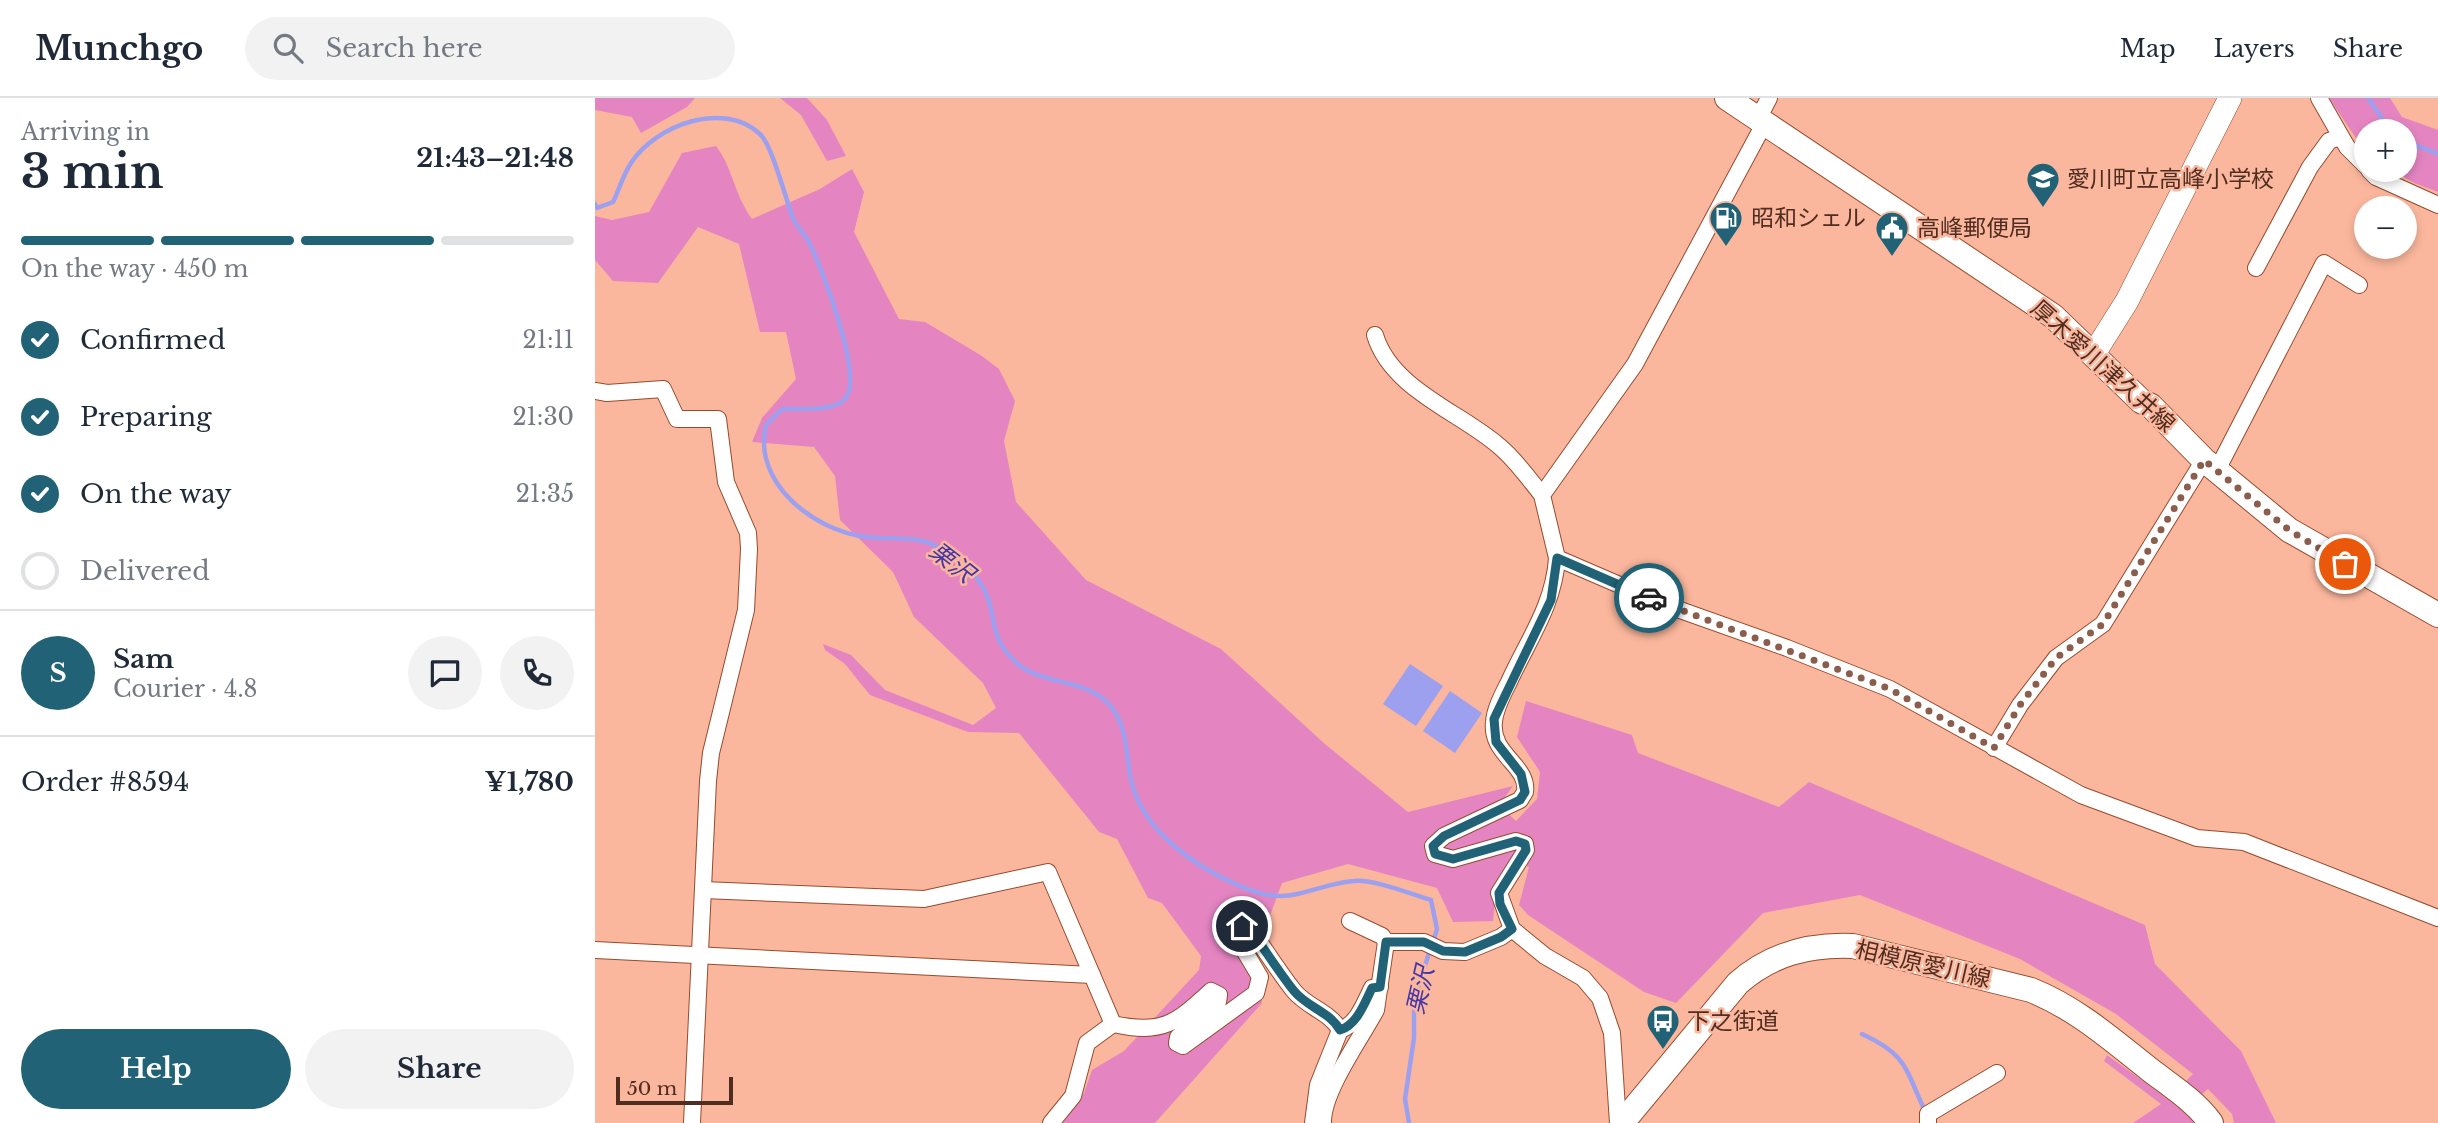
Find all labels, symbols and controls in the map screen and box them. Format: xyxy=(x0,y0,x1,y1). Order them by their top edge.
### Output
search box xyxy=(245,17,735,80)
text: Munchgo xyxy=(35,28,203,69)
icon: search xyxy=(269,29,307,67)
text: Search here xyxy=(325,32,483,64)
text: Map xyxy=(2120,34,2176,63)
text: Layers xyxy=(2214,34,2295,63)
text: Share xyxy=(2333,34,2403,63)
text: Arriving in xyxy=(21,118,150,146)
map controls xyxy=(2354,119,2417,259)
button: + xyxy=(2354,119,2417,182)
text: 21:43–21:48 xyxy=(416,142,574,174)
text: 3 min xyxy=(21,143,163,200)
school or university icon: 愛川町立高峰小学校 xyxy=(2024,160,2062,209)
place label: 愛川町立高峰小学校 xyxy=(2067,165,2274,193)
button: − xyxy=(2354,196,2417,259)
fuel station icon: 昭和シェル xyxy=(1707,199,1745,248)
place label: 昭和シェル xyxy=(1751,204,1866,232)
public building icon: 高峰郵便局 xyxy=(1873,209,1911,258)
place label: 高峰郵便局 xyxy=(1917,214,2032,242)
text: On the way · 450 m xyxy=(21,255,248,283)
street label: 厚木愛川津久井線 xyxy=(2025,294,2181,438)
icon: check xyxy=(21,321,59,359)
text: Confirmed xyxy=(80,324,225,356)
text: 21:11 xyxy=(523,326,574,354)
icon: check xyxy=(21,398,59,436)
text: Preparing xyxy=(80,401,212,433)
text: 21:30 xyxy=(512,403,574,431)
icon: check xyxy=(21,475,59,513)
text: On the way xyxy=(80,478,232,510)
text: 21:35 xyxy=(516,480,574,508)
pin xyxy=(2315,534,2375,594)
water label: 栗沢 xyxy=(924,536,982,590)
icon: bag xyxy=(2326,545,2364,583)
text: Delivered xyxy=(80,555,210,587)
courier xyxy=(1614,563,1684,633)
icon: car xyxy=(1630,579,1668,617)
button: chat xyxy=(408,636,482,710)
button: phone xyxy=(500,636,574,710)
text: Sam xyxy=(113,643,174,675)
text: S xyxy=(49,657,67,689)
text: Courier · 4.8 xyxy=(113,675,258,703)
text: Order #8594 xyxy=(21,766,189,798)
text: ¥1,780 xyxy=(485,766,574,798)
pin xyxy=(1212,896,1272,956)
icon: home xyxy=(1223,907,1261,945)
street label: 相模原愛川線 xyxy=(1853,935,1993,993)
water label: 栗沢 xyxy=(1400,960,1440,1017)
bus stop icon: 下之街道 xyxy=(1644,1002,1682,1051)
place label: 下之街道 xyxy=(1687,1007,1779,1035)
button: Help xyxy=(21,1029,291,1109)
button: Share xyxy=(305,1029,574,1109)
scale bar xyxy=(616,1074,733,1106)
text: 50 m xyxy=(627,1077,677,1100)

